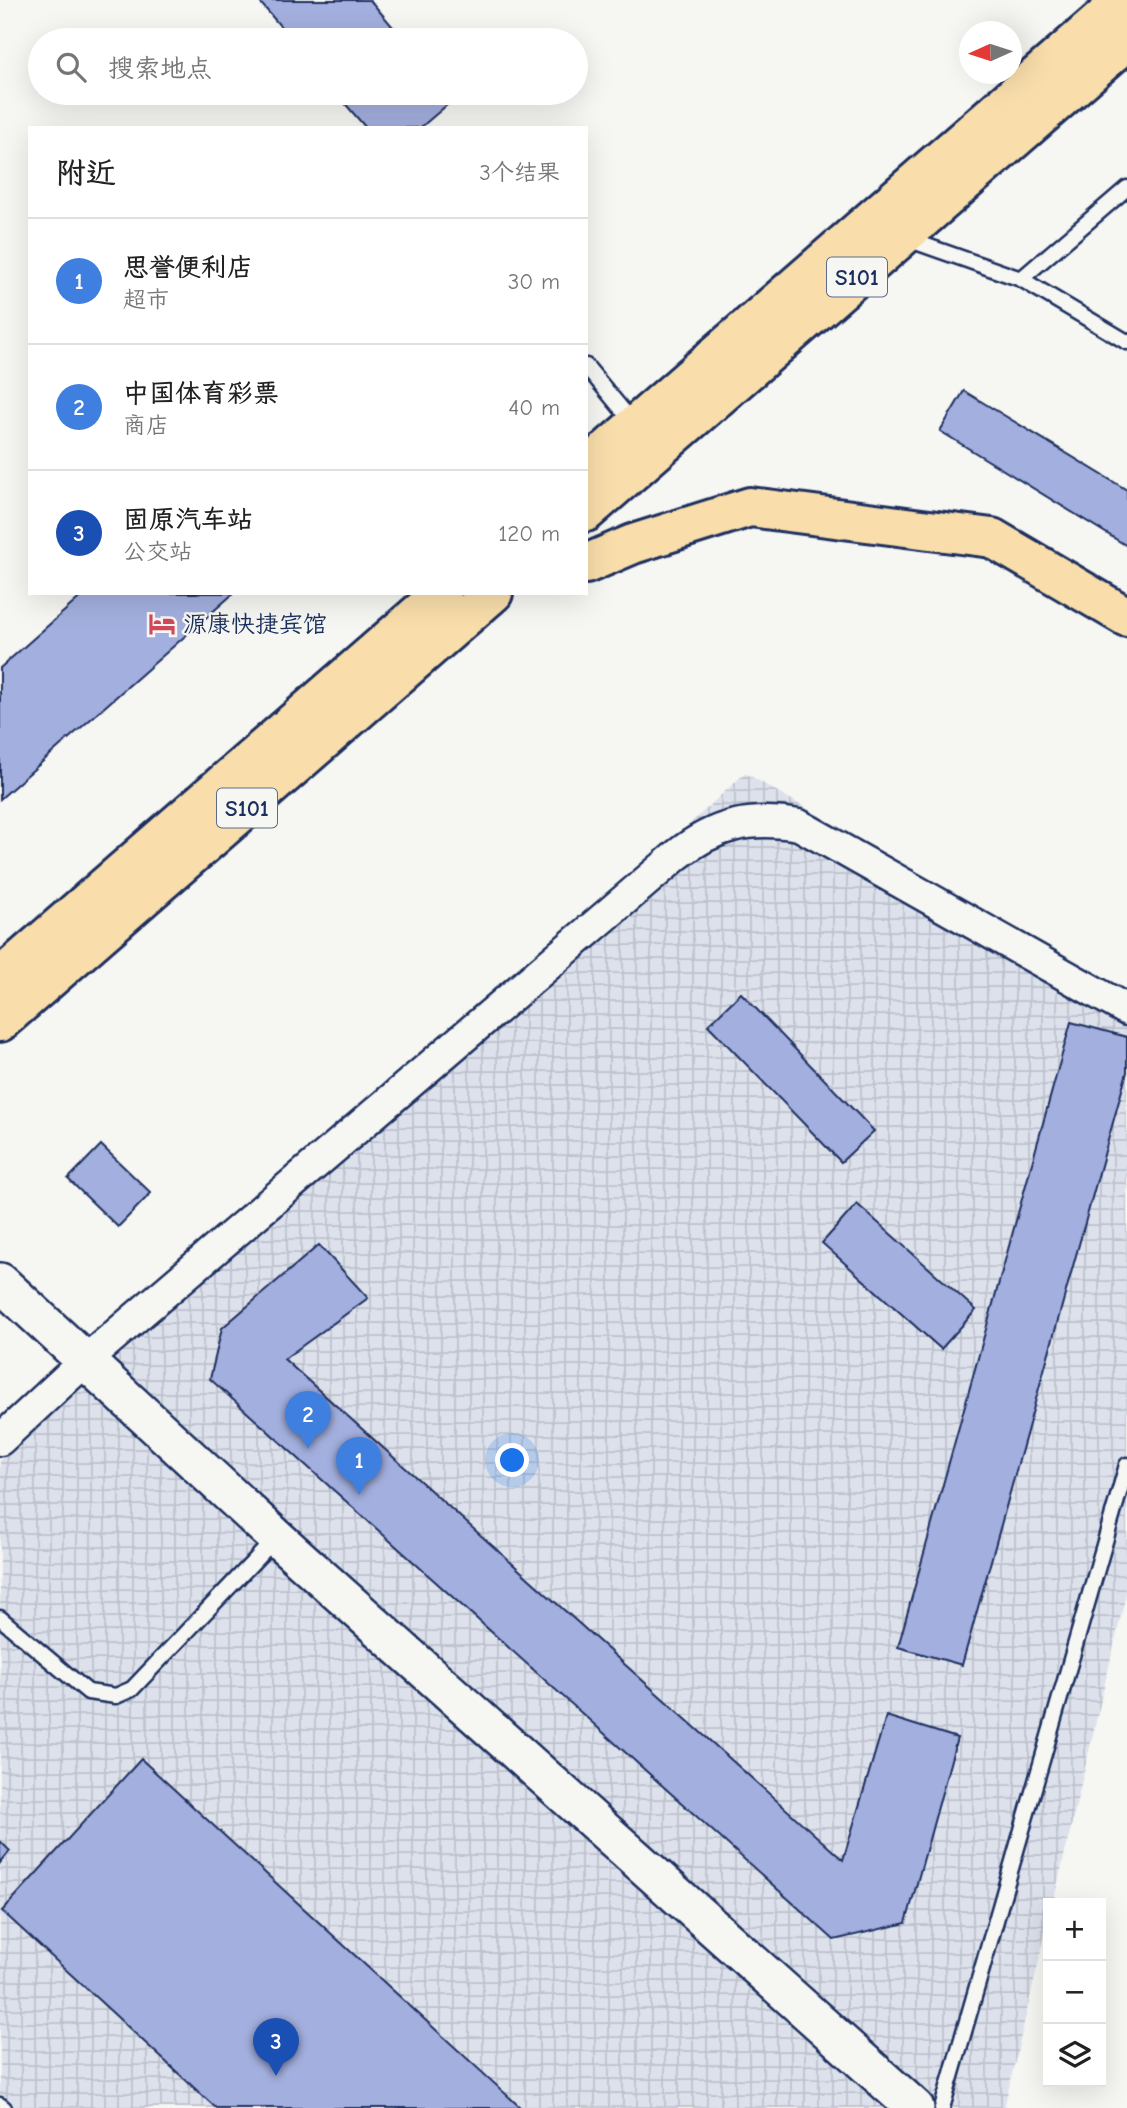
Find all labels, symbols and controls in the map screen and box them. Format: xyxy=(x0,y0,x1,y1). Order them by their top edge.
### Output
north arrow xyxy=(959,21,1022,84)
search box xyxy=(28,28,588,105)
icon: search xyxy=(52,48,90,86)
text: 搜索地点 xyxy=(108,54,212,84)
text: 附近 xyxy=(56,156,116,191)
text: 3个结果 xyxy=(479,159,560,186)
text: 思誉便利店 xyxy=(123,253,253,283)
road number: S101 xyxy=(827,258,887,296)
text: 1 xyxy=(74,268,84,295)
text: 30 m xyxy=(508,268,560,295)
text: 超市 xyxy=(123,286,169,313)
text: 中国体育彩票 xyxy=(123,379,279,409)
text: 2 xyxy=(73,394,85,421)
text: 40 m xyxy=(508,394,560,421)
text: 商店 xyxy=(123,412,169,439)
text: 固原汽车站 xyxy=(123,505,253,535)
text: 3 xyxy=(73,520,85,547)
text: 120 m xyxy=(498,520,560,547)
text: 公交站 xyxy=(123,538,192,565)
hotel icon: 源康快捷宾馆 xyxy=(147,609,177,639)
place label: 源康快捷宾馆 xyxy=(183,610,327,638)
road number: S101 xyxy=(217,788,277,828)
pin: 2 xyxy=(285,1391,331,1449)
pin: 1 xyxy=(336,1437,382,1495)
your location xyxy=(495,1443,529,1477)
map controls xyxy=(1043,1898,1106,2087)
button: + xyxy=(1043,1898,1106,1961)
button: − xyxy=(1043,1961,1106,2024)
pin: 3 xyxy=(253,2018,299,2076)
button: layers xyxy=(1043,2024,1106,2087)

